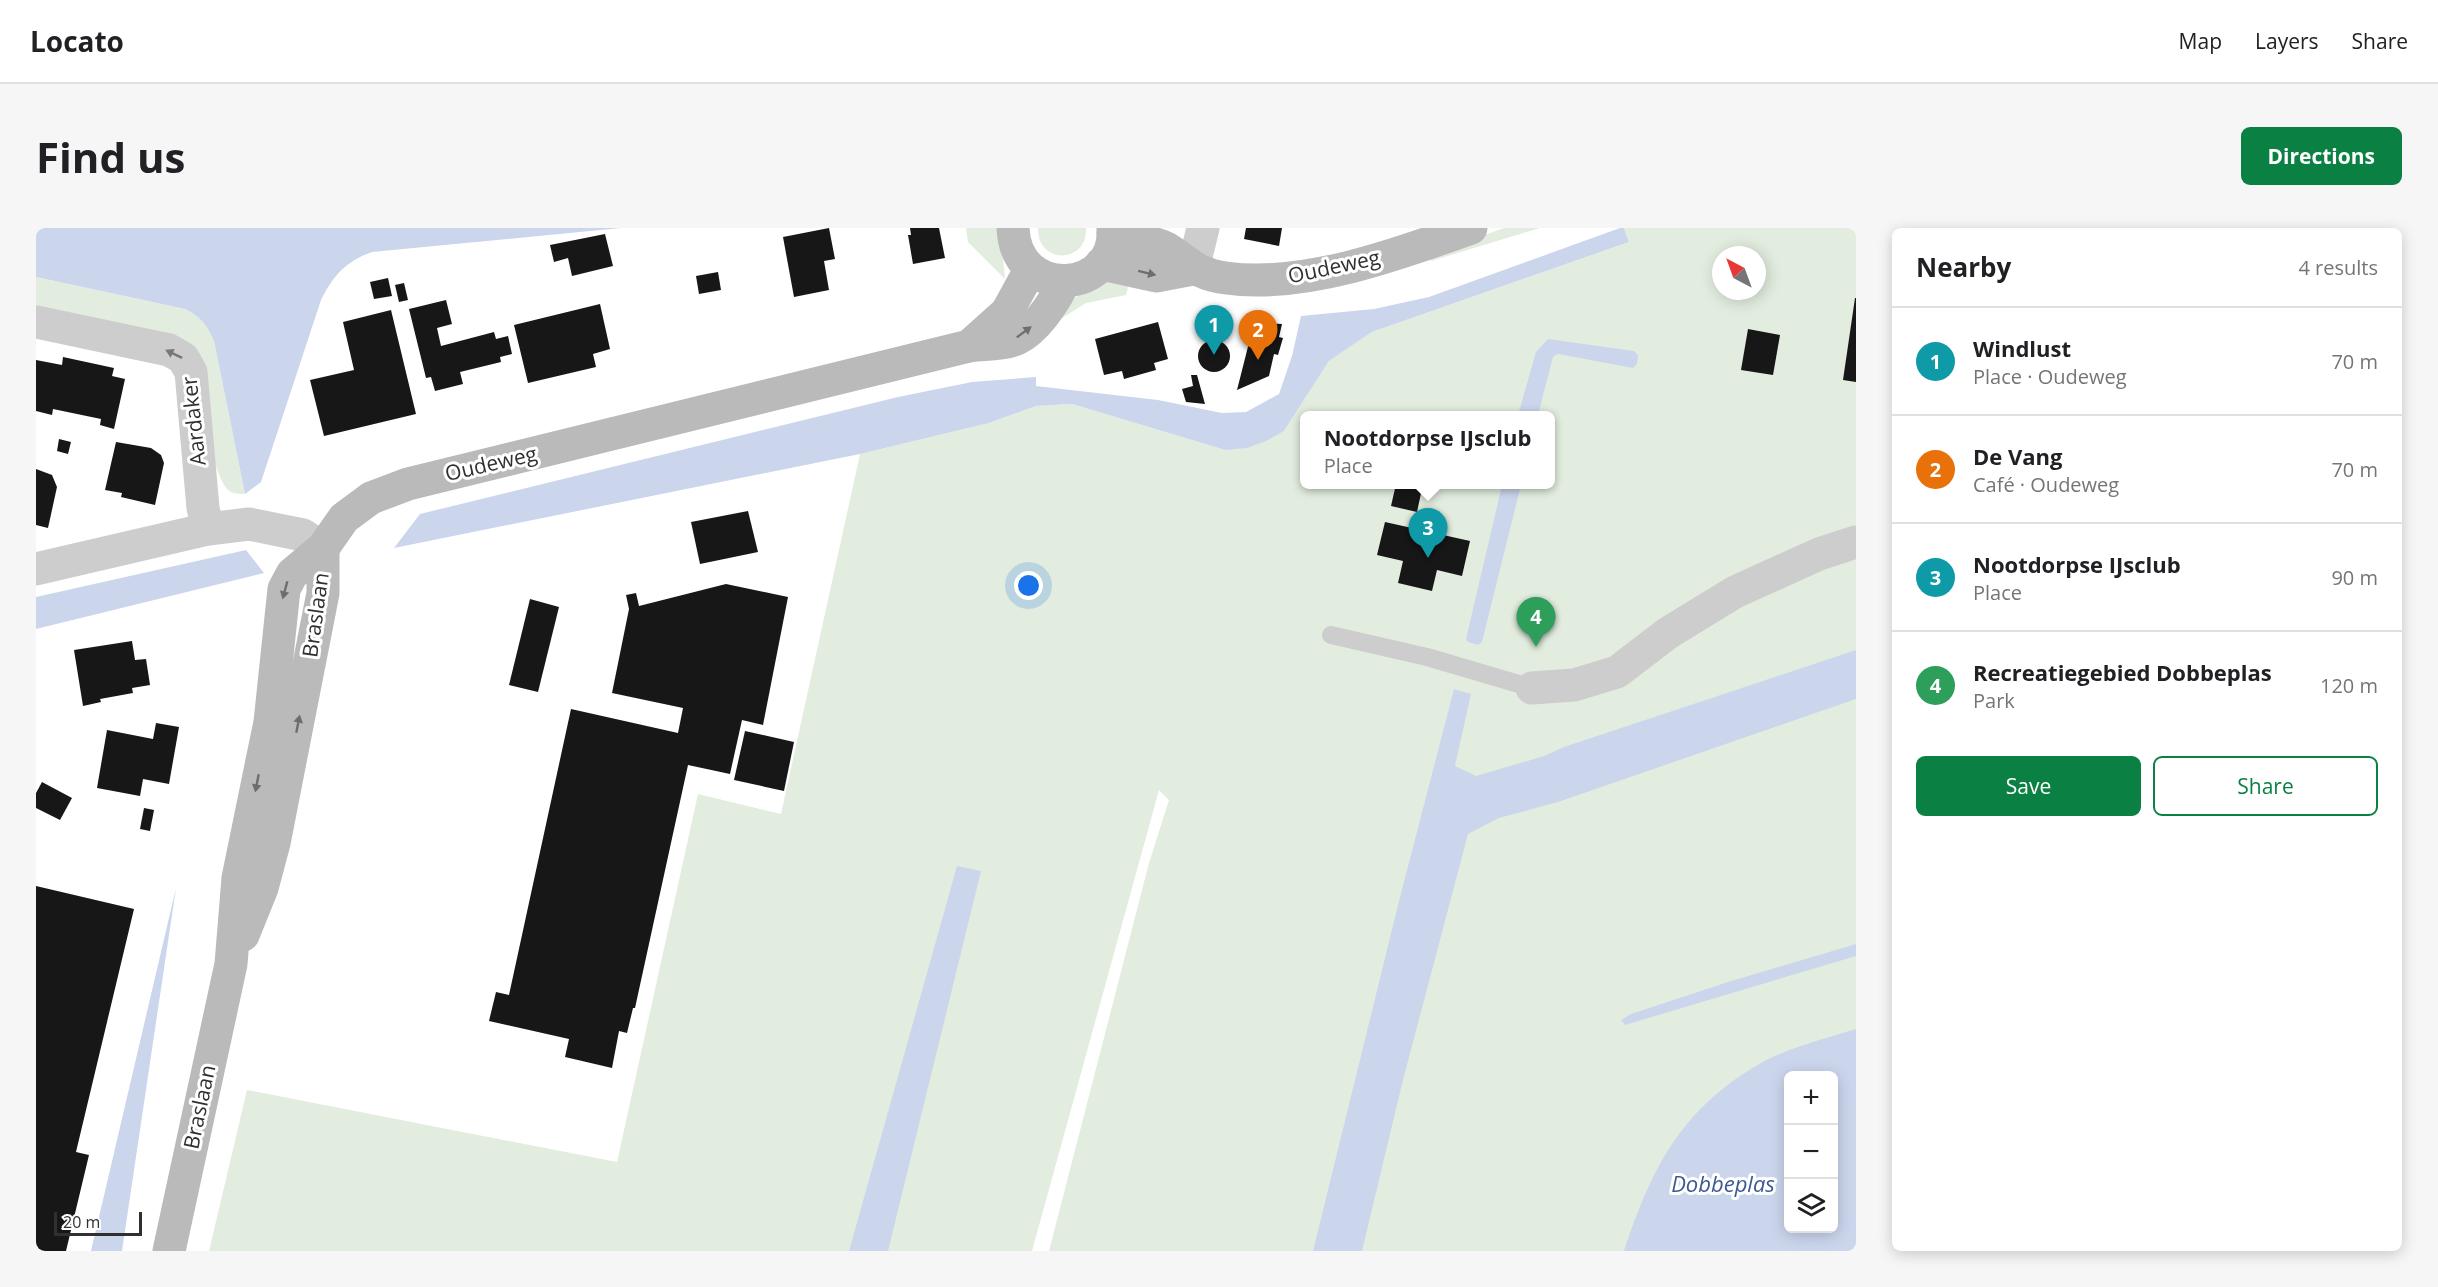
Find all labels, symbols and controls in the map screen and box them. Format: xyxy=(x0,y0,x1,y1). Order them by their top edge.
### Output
text: Locato xyxy=(30,22,124,60)
text: Map xyxy=(2179,27,2222,55)
text: Layers xyxy=(2255,27,2319,55)
text: Share xyxy=(2352,27,2408,55)
button: Directions xyxy=(2241,127,2402,185)
text: Find us xyxy=(36,128,185,185)
street label: Oudeweg xyxy=(1285,243,1382,289)
north arrow xyxy=(1712,246,1766,300)
text: Nearby xyxy=(1916,249,2011,285)
text: 4 results xyxy=(2298,254,2378,281)
one-way arrow xyxy=(1138,269,1156,279)
pin: 1 xyxy=(1194,306,1234,355)
pin: 2 xyxy=(1238,310,1278,360)
one-way arrow xyxy=(1016,326,1032,338)
text: Windlust xyxy=(1973,333,2071,363)
text: 1 xyxy=(1930,348,1941,375)
text: 70 m xyxy=(2331,348,2378,375)
one-way arrow xyxy=(166,349,183,359)
text: Place · Oudeweg xyxy=(1973,363,2127,390)
street label: Aardaker xyxy=(174,375,212,467)
popup xyxy=(1300,411,1555,489)
text: Nootdorpse IJsclub xyxy=(1324,422,1531,452)
street label: Oudeweg xyxy=(442,439,539,487)
text: De Vang xyxy=(1973,441,2062,471)
text: Place xyxy=(1324,452,1373,479)
text: 2 xyxy=(1930,456,1941,483)
text: 70 m xyxy=(2331,456,2378,483)
text: Café · Oudeweg xyxy=(1973,471,2119,498)
pin: 3 xyxy=(1408,508,1448,558)
text: Nootdorpse IJsclub xyxy=(1973,549,2181,579)
text: 3 xyxy=(1930,564,1941,591)
text: 90 m xyxy=(2331,564,2378,591)
street label: Braslaan xyxy=(295,571,335,659)
your location xyxy=(1014,571,1043,600)
text: Place xyxy=(1973,579,2022,606)
one-way arrow xyxy=(280,581,290,599)
pin: 4 xyxy=(1516,598,1556,647)
text: Recreatiegebied Dobbeplas xyxy=(1973,657,2272,687)
text: 4 xyxy=(1930,672,1941,699)
text: 120 m xyxy=(2320,672,2378,699)
text: Park xyxy=(1973,687,2015,714)
one-way arrow xyxy=(294,714,303,733)
button: Save xyxy=(1916,756,2141,816)
button: Share xyxy=(2153,756,2378,816)
one-way arrow xyxy=(252,773,262,792)
street label: Braslaan xyxy=(176,1062,222,1151)
map controls xyxy=(1784,1071,1838,1233)
button: + xyxy=(1784,1071,1838,1125)
button: − xyxy=(1784,1125,1838,1179)
water label: Dobbeplas xyxy=(1671,1168,1775,1198)
button: layers xyxy=(1784,1179,1838,1233)
scale bar xyxy=(54,1209,142,1236)
text: 20 m xyxy=(63,1211,100,1233)

